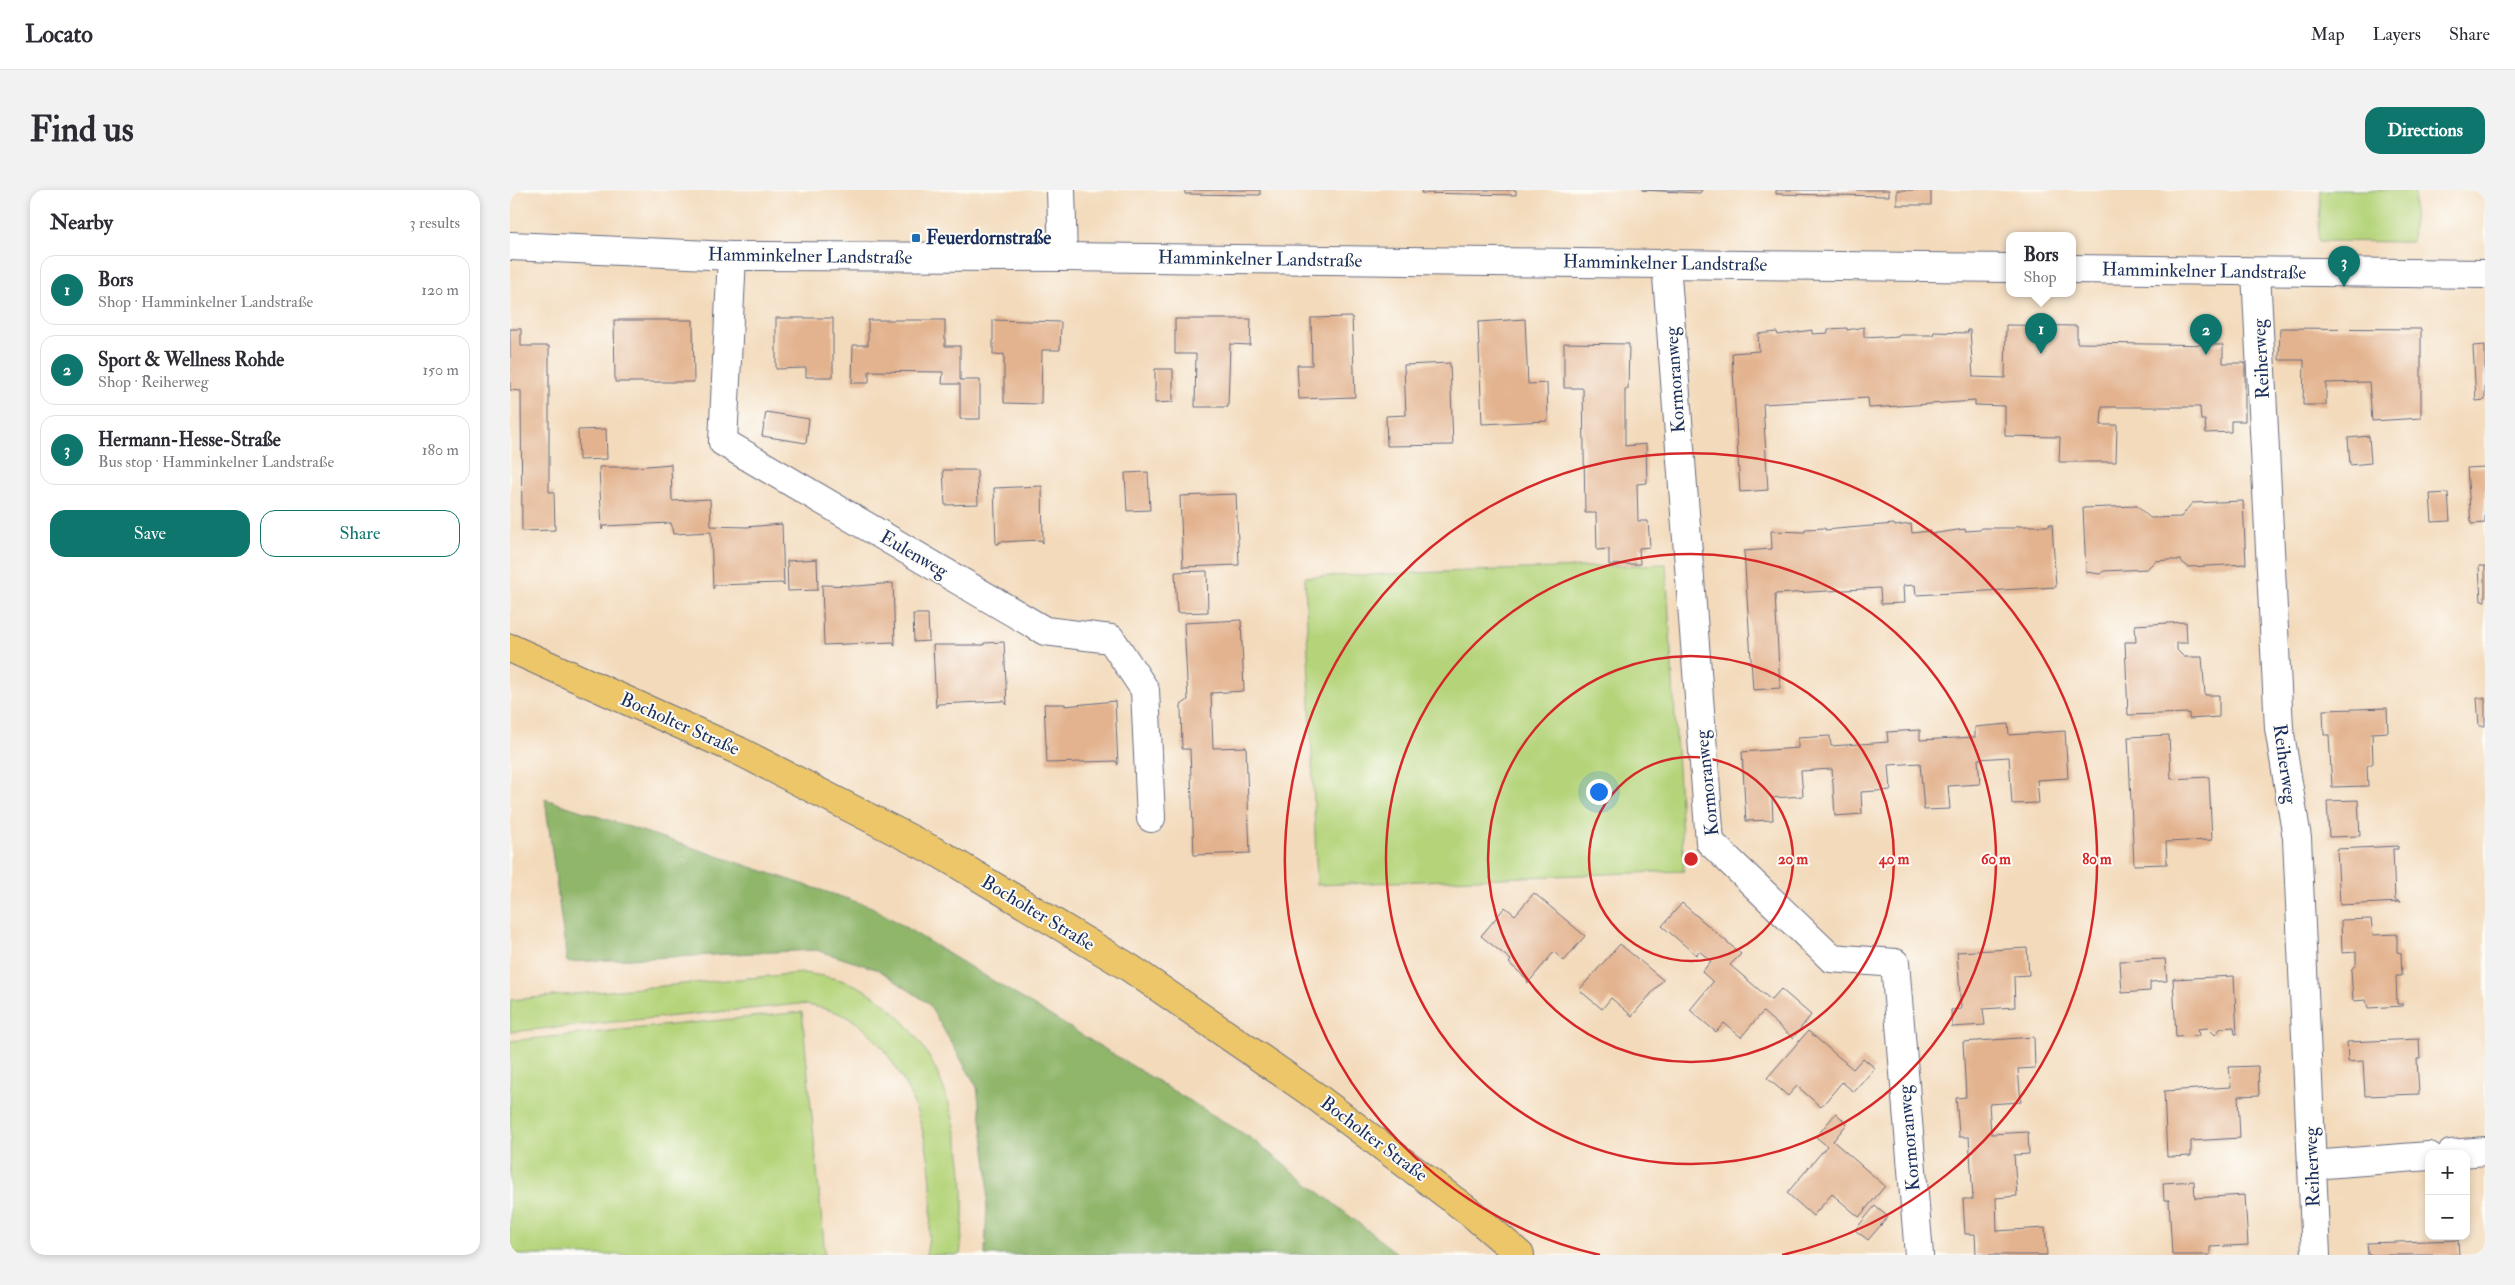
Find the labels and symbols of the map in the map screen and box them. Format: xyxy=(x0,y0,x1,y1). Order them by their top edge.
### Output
place label: Feuerdornstraße xyxy=(926,226,1051,250)
marker: Feuerdornstraße xyxy=(910,232,922,244)
street label: Hamminkelner Landstraße xyxy=(708,242,913,270)
street label: Hamminkelner Landstraße xyxy=(1158,245,1363,273)
pin: 3 xyxy=(2328,246,2360,287)
street label: Hamminkelner Landstraße xyxy=(1563,249,1768,277)
street label: Hamminkelner Landstraße xyxy=(2102,257,2307,285)
pin: 1 xyxy=(2025,313,2057,354)
pin: 2 xyxy=(2190,314,2222,355)
street label: Reiherweg xyxy=(2247,318,2275,400)
street label: Kormoranweg xyxy=(1659,325,1691,434)
street label: Eulenweg xyxy=(876,525,953,583)
street label: Bocholter Straße xyxy=(617,687,743,761)
street label: Reiherweg xyxy=(2268,723,2303,806)
street label: Kormoranweg xyxy=(1689,728,1724,837)
your location xyxy=(1586,779,1612,805)
centre of rings xyxy=(1682,850,1700,868)
text: 20 m xyxy=(1778,850,1808,869)
text: 40 m xyxy=(1878,850,1910,869)
text: 60 m xyxy=(1981,850,2011,869)
text: 80 m xyxy=(2082,850,2112,869)
street label: Bocholter Straße xyxy=(977,870,1099,956)
street label: Kormoranweg xyxy=(1892,1083,1926,1192)
street label: Bocholter Straße xyxy=(1316,1091,1432,1187)
street label: Reiherweg xyxy=(2299,1126,2325,1208)

